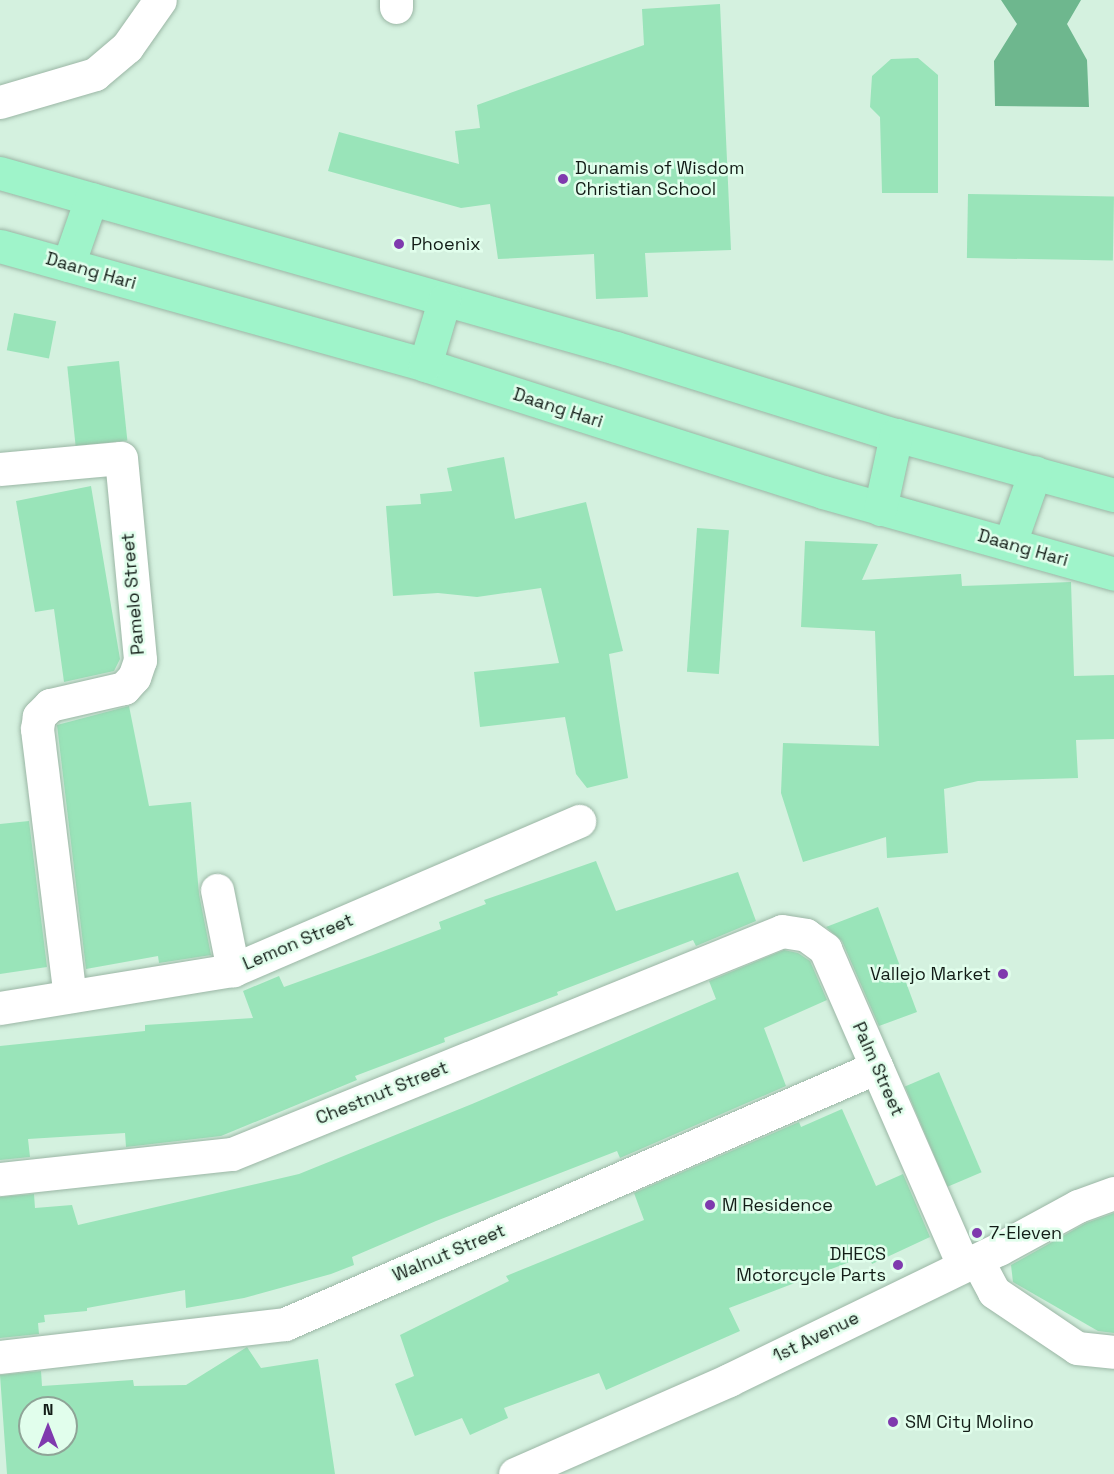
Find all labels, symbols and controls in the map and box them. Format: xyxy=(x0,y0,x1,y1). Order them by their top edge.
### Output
place label: Dunamis of Wisdom Christian School xyxy=(575,158,745,201)
marker: Dunamis of Wisdom Christian School xyxy=(556,172,570,186)
place label: Phoenix xyxy=(411,233,481,255)
marker: Phoenix xyxy=(392,237,406,251)
street label: Daang Hari xyxy=(43,248,139,294)
street label: Daang Hari xyxy=(510,383,606,433)
street label: Daang Hari xyxy=(975,525,1071,571)
street label: Pamelo Street xyxy=(117,532,149,656)
street label: Lemon Street xyxy=(240,909,356,975)
place label: Vallejo Market xyxy=(870,963,991,985)
marker: Vallejo Market xyxy=(996,967,1010,981)
street label: Palm Street xyxy=(848,1019,908,1119)
street label: Chestnut Street xyxy=(313,1057,451,1129)
place label: M Residence xyxy=(722,1194,833,1216)
marker: M Residence xyxy=(703,1198,717,1212)
street label: Walnut Street xyxy=(389,1220,509,1286)
place label: 7-Eleven xyxy=(989,1222,1062,1244)
marker: 7-Eleven xyxy=(970,1226,984,1240)
place label: DHECS Motorcycle Parts xyxy=(736,1244,886,1286)
marker: DHECS Motorcycle Parts xyxy=(891,1258,905,1272)
street label: 1st Avenue xyxy=(769,1307,863,1367)
north arrow xyxy=(18,1396,78,1456)
text: N xyxy=(43,1399,53,1420)
place label: SM City Molino xyxy=(905,1411,1034,1433)
marker: SM City Molino xyxy=(886,1415,900,1429)

